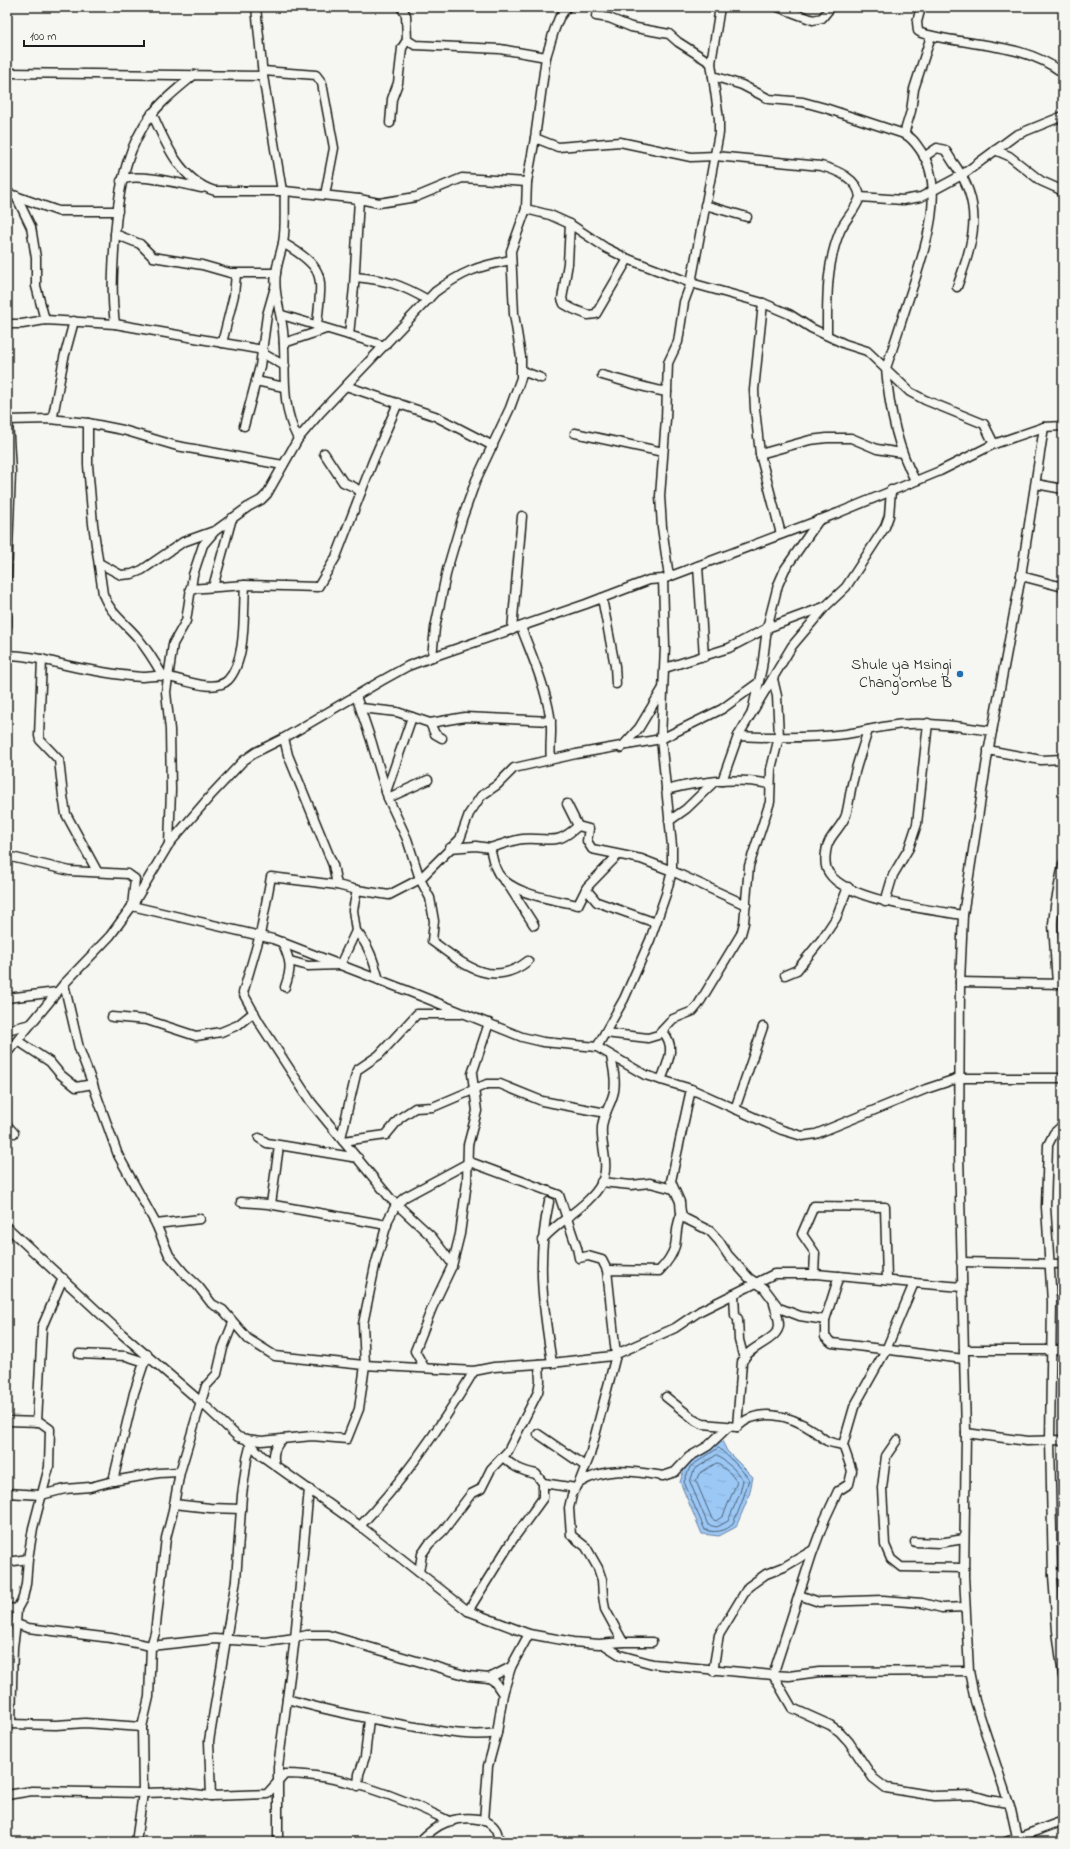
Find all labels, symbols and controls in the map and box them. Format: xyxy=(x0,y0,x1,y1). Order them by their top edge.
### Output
scale bar xyxy=(24,22,144,48)
text: 100 m xyxy=(30,28,57,46)
place label: Shule ya Msingi Chang'ombe B xyxy=(851,653,952,695)
marker: Shule ya Msingi Chang'ombe B xyxy=(955,669,965,679)

